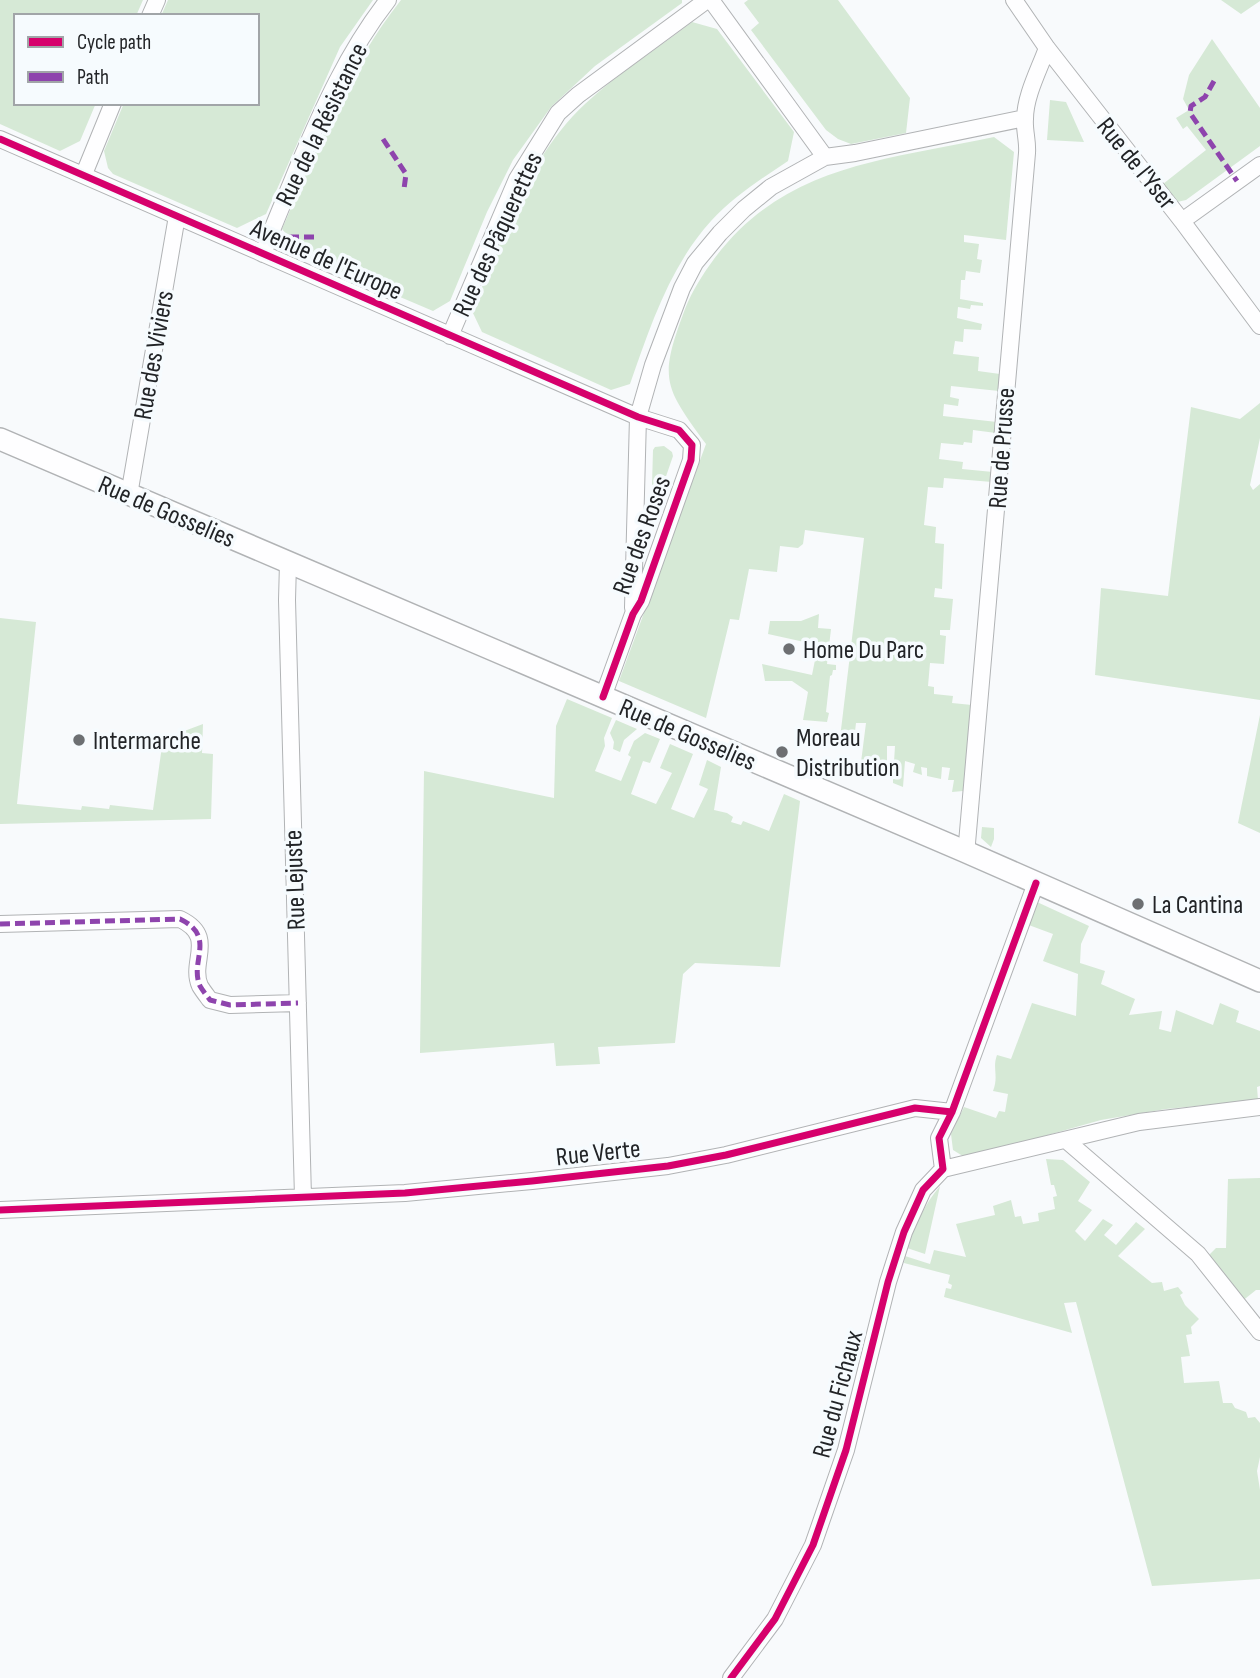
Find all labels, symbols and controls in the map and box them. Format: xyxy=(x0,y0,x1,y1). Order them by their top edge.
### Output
legend xyxy=(14,14,259,105)
text: Cycle path xyxy=(77,30,151,55)
street label: Rue de la Résistance xyxy=(270,38,375,211)
text: Path xyxy=(77,65,109,90)
street label: Rue de l'Yser xyxy=(1089,112,1183,216)
street label: Rue des Pâquerettes xyxy=(447,147,550,322)
street label: Avenue de l'Europe xyxy=(245,213,407,308)
street label: Rue des Viviers xyxy=(128,288,181,422)
street label: Rue de Prusse xyxy=(983,387,1022,510)
street label: Rue de Gosselies xyxy=(93,470,239,555)
street label: Rue des Roses xyxy=(607,472,678,599)
place label: Home Du Parc xyxy=(803,635,924,666)
marker: Home Du Parc xyxy=(781,641,797,657)
street label: Rue de Gosselies xyxy=(614,693,760,778)
place label: Moreau Distribution xyxy=(796,723,900,784)
place label: Intermarche xyxy=(93,726,201,757)
marker: Intermarche xyxy=(71,732,87,748)
marker: Moreau Distribution xyxy=(774,744,790,760)
street label: Rue Lejuste xyxy=(278,829,313,931)
place label: La Cantina xyxy=(1152,890,1243,921)
marker: La Cantina xyxy=(1130,896,1146,912)
street label: Rue Verte xyxy=(554,1134,642,1173)
street label: Rue du Fichaux xyxy=(807,1327,870,1461)

